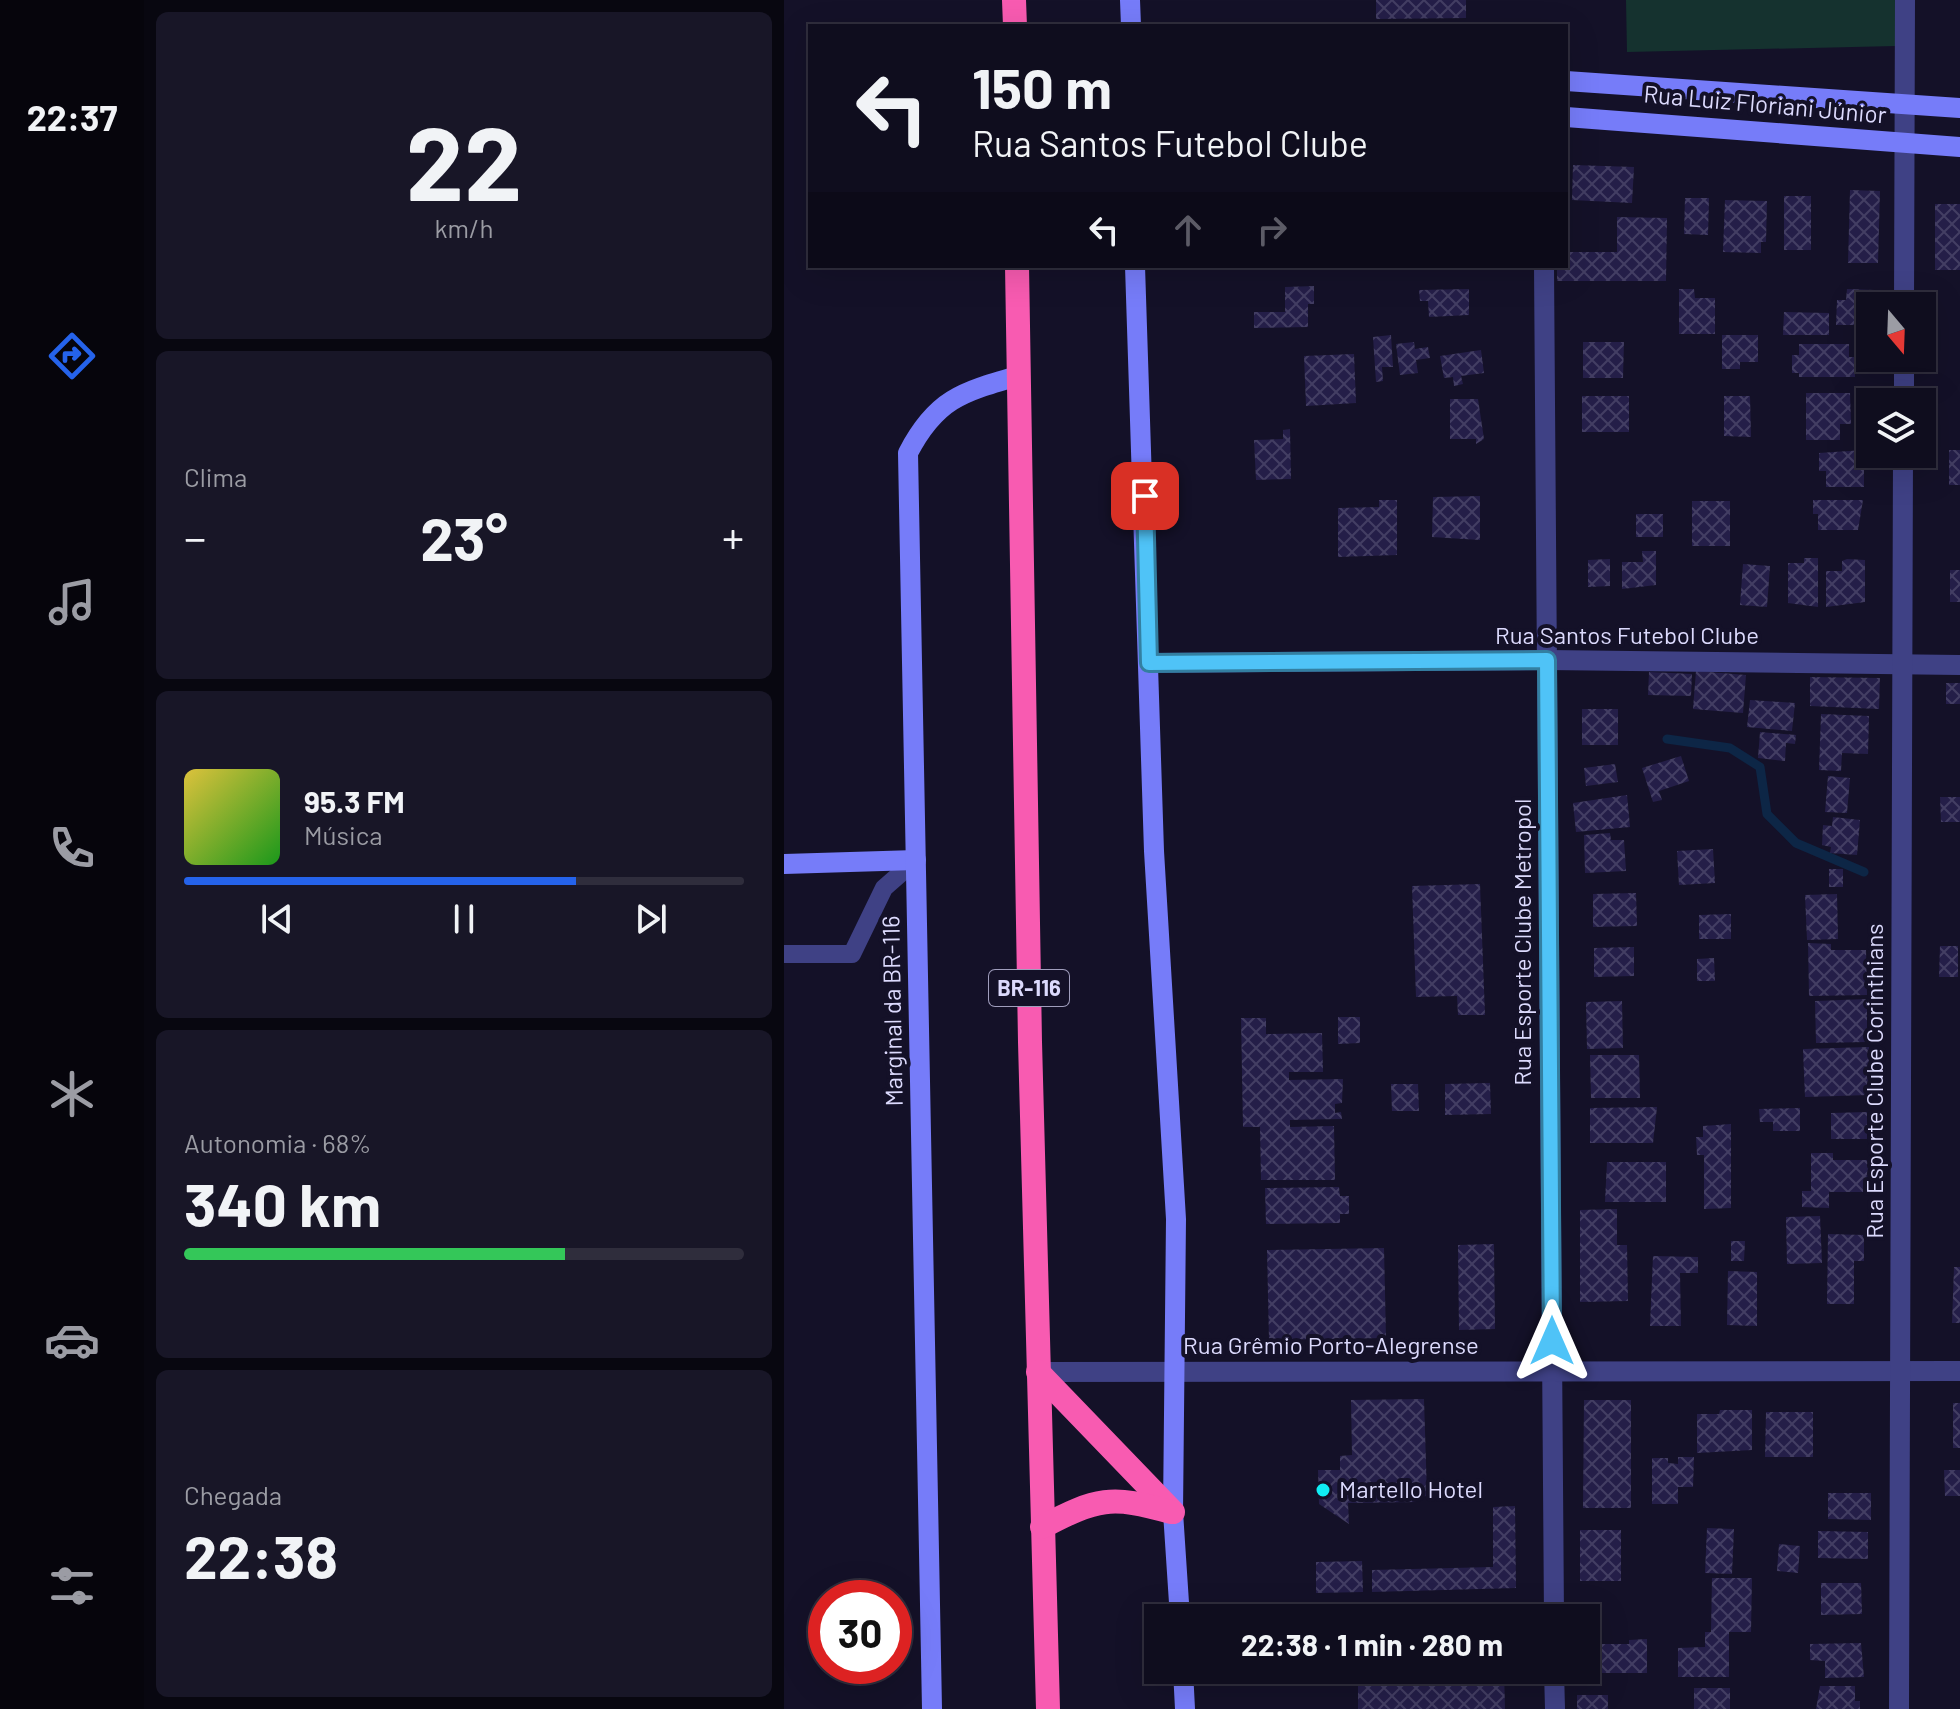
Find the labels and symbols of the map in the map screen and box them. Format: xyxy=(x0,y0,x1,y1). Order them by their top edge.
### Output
street label: Rua Luiz Floriani Júnior xyxy=(1643,78,1888,129)
north arrow xyxy=(1856,292,1936,372)
pin xyxy=(1111,462,1179,530)
street label: Rua Santos Futebol Clube xyxy=(1495,620,1759,649)
street label: Rua Esporte Clube Metropol xyxy=(1507,798,1536,1086)
street label: Marginal da BR-116 xyxy=(875,915,908,1107)
street label: Rua Esporte Clube Corinthians xyxy=(1859,923,1888,1239)
road number: BR-116 xyxy=(989,970,1069,1006)
position arrow xyxy=(1510,1299,1594,1383)
street label: Rua Grêmio Porto-Alegrense xyxy=(1183,1330,1479,1359)
place label: Martello Hotel xyxy=(1339,1474,1483,1503)
marker: Martello Hotel xyxy=(1314,1481,1332,1499)
speed limit sign: 30 xyxy=(808,1580,912,1684)

